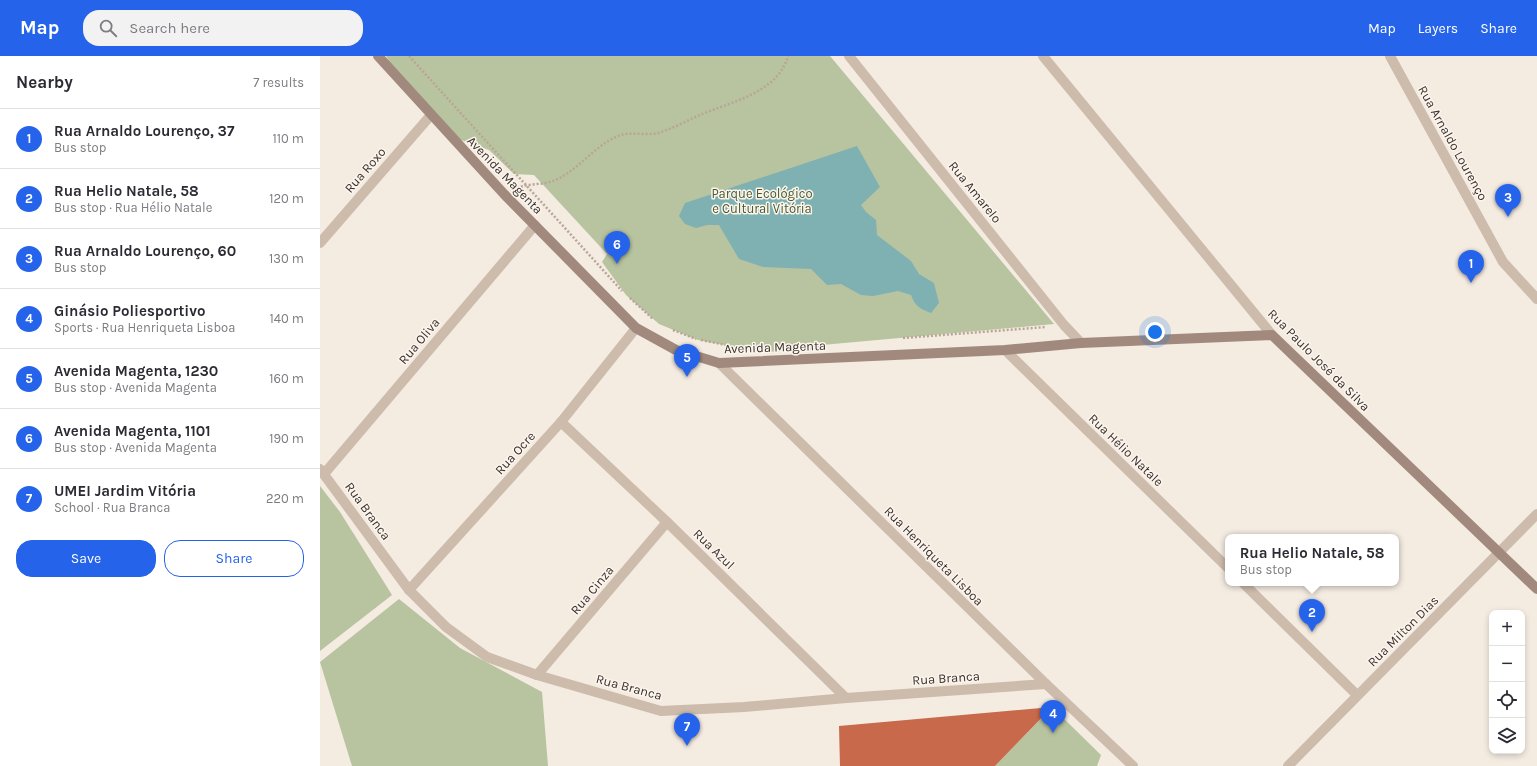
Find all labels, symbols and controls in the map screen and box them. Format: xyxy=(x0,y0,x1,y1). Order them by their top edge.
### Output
search box xyxy=(83,10,363,46)
text: Map xyxy=(20,17,59,39)
icon: search xyxy=(97,17,119,39)
text: Search here xyxy=(129,19,210,37)
text: Map xyxy=(1368,20,1396,37)
text: Layers xyxy=(1418,20,1458,37)
text: Share xyxy=(1480,20,1517,37)
text: Nearby xyxy=(16,72,73,92)
text: 7 results xyxy=(253,75,304,90)
street label: Rua Arnaldo Lourenço xyxy=(1415,83,1491,203)
text: Rua Arnaldo Lourenço, 37 xyxy=(54,122,234,140)
text: 1 xyxy=(27,131,31,146)
text: 110 m xyxy=(272,131,304,146)
street label: Avenida Magenta xyxy=(464,133,546,217)
text: Bus stop xyxy=(54,140,106,155)
street label: Rua Roxo xyxy=(341,144,389,196)
street label: Rua Amarelo xyxy=(946,158,1004,226)
text: Rua Helio Natale, 58 xyxy=(54,182,199,200)
pin: 3 xyxy=(1495,184,1521,217)
park label: Parque Ecológico e Cultural Vitória xyxy=(711,186,813,216)
text: 2 xyxy=(25,191,33,206)
text: 120 m xyxy=(269,191,304,206)
text: Bus stop · Rua Hélio Natale xyxy=(54,200,212,215)
pin: 6 xyxy=(604,231,630,264)
text: Rua Arnaldo Lourenço, 60 xyxy=(54,242,236,260)
pin: 1 xyxy=(1458,250,1484,283)
text: 3 xyxy=(25,251,33,266)
text: 130 m xyxy=(269,251,304,266)
text: Bus stop xyxy=(54,260,106,275)
text: Ginásio Poliesportivo xyxy=(54,302,206,320)
street label: Rua Paulo José da Silva xyxy=(1265,306,1373,414)
text: 4 xyxy=(25,311,33,326)
text: 140 m xyxy=(269,311,304,326)
street label: Rua Oliva xyxy=(395,315,443,367)
text: Sports · Rua Henriqueta Lisboa xyxy=(54,320,235,335)
your location xyxy=(1145,322,1165,342)
street label: Avenida Magenta xyxy=(724,338,826,356)
pin: 5 xyxy=(674,344,700,377)
text: Avenida Magenta, 1230 xyxy=(54,362,218,380)
text: 5 xyxy=(25,371,33,386)
text: 160 m xyxy=(269,371,304,386)
text: Bus stop · Avenida Magenta xyxy=(54,380,217,395)
street label: Rua Hélio Natale xyxy=(1086,411,1167,490)
text: Avenida Magenta, 1101 xyxy=(54,422,211,440)
street label: Rua Ocre xyxy=(492,428,538,478)
text: 6 xyxy=(25,431,33,446)
text: 190 m xyxy=(269,431,304,446)
text: Bus stop · Avenida Magenta xyxy=(54,440,217,455)
street label: Rua Branca xyxy=(342,479,394,543)
text: UMEI Jardim Vitória xyxy=(54,482,196,500)
text: 7 xyxy=(26,491,32,506)
text: 220 m xyxy=(266,491,304,506)
text: School · Rua Branca xyxy=(54,500,170,515)
street label: Rua Henriqueta Lisboa xyxy=(881,503,987,609)
street label: Rua Azul xyxy=(690,526,738,572)
popup xyxy=(1225,534,1399,586)
button: Save xyxy=(16,540,156,577)
button: Share xyxy=(164,540,304,577)
text: Rua Helio Natale, 58 xyxy=(1240,544,1384,562)
text: Bus stop xyxy=(1240,562,1292,577)
street label: Rua Cinza xyxy=(567,563,617,617)
street label: Rua Milton Dias xyxy=(1364,592,1442,670)
pin: 2 xyxy=(1299,599,1325,632)
map controls xyxy=(1489,610,1525,754)
button: + xyxy=(1489,610,1525,646)
button: − xyxy=(1489,646,1525,682)
street label: Rua Branca xyxy=(912,668,980,688)
street label: Rua Branca xyxy=(594,671,664,703)
button: locate xyxy=(1489,682,1525,718)
pin: 4 xyxy=(1040,700,1066,733)
pin: 7 xyxy=(674,713,700,746)
button: layers xyxy=(1489,718,1525,754)

